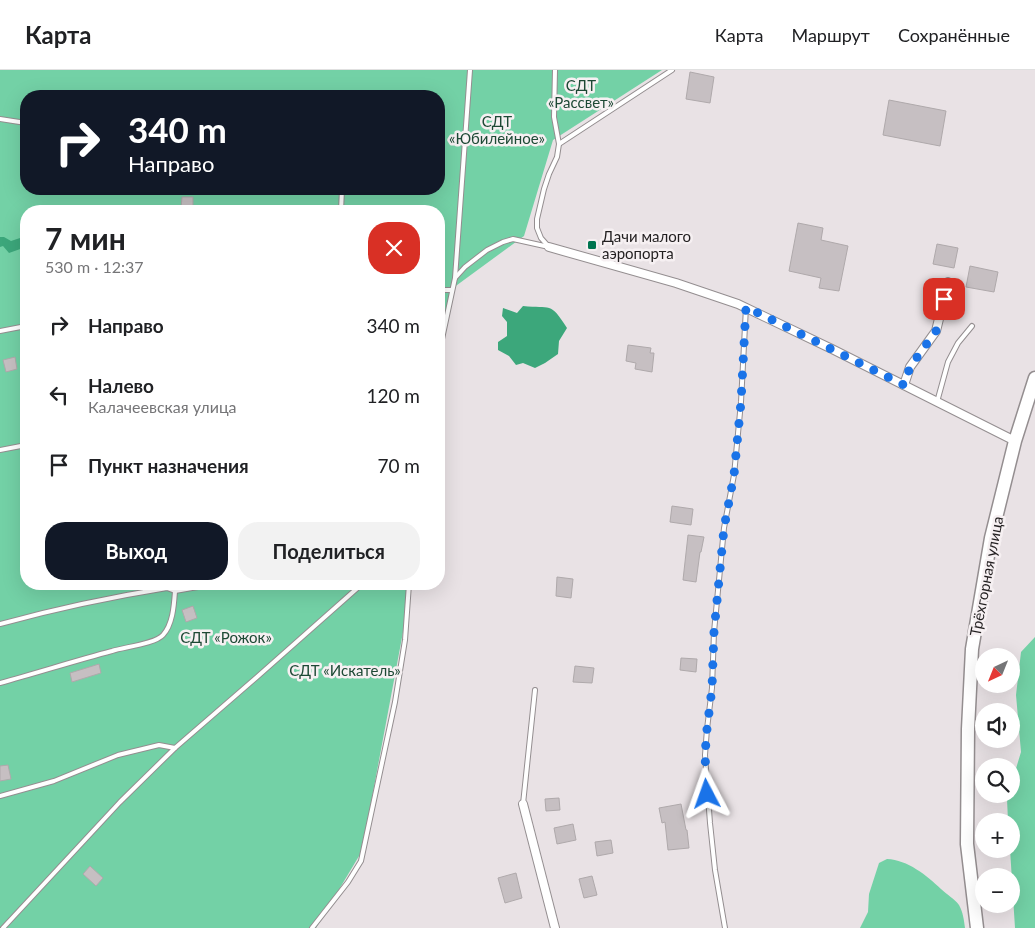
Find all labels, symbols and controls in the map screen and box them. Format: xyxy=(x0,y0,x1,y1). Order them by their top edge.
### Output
text: Карта xyxy=(25,20,92,49)
text: Карта xyxy=(715,24,763,46)
text: Маршрут xyxy=(791,24,870,46)
text: Сохранённые xyxy=(898,24,1010,46)
park label: СДТ «Рассвет» xyxy=(548,76,614,111)
text: 340 m xyxy=(128,108,227,150)
icon: right xyxy=(45,110,110,175)
park label: СДТ «Юбилейное» xyxy=(449,112,545,147)
text: Направо xyxy=(128,150,214,177)
text: 7 мин xyxy=(45,220,126,256)
button: close xyxy=(368,222,420,274)
place label: Дачи малого аэропорта xyxy=(602,227,691,262)
marker: Дачи малого аэропорта xyxy=(586,239,598,251)
text: 530 m · 12:37 xyxy=(45,257,144,276)
pin xyxy=(923,278,965,320)
icon: arrive xyxy=(930,285,958,313)
icon: right xyxy=(45,311,73,339)
text: Направо xyxy=(88,314,164,337)
text: 340 m xyxy=(366,314,420,337)
text: Налево xyxy=(88,374,154,397)
icon: left xyxy=(45,381,73,409)
text: 120 m xyxy=(366,384,420,407)
text: Калачеевская улица xyxy=(88,397,237,416)
icon: arrive xyxy=(45,451,73,479)
text: Пункт назначения xyxy=(88,454,249,477)
text: 70 m xyxy=(377,454,420,477)
street label: Трёхгорная улица xyxy=(966,515,1006,637)
button: Выход xyxy=(45,522,228,580)
button: Поделиться xyxy=(238,522,420,580)
park label: СДТ «Рожок» xyxy=(180,628,272,646)
north arrow xyxy=(975,648,1020,692)
map controls xyxy=(975,648,1020,913)
park label: СДТ «Искатель» xyxy=(289,661,401,679)
button: sound xyxy=(975,703,1020,748)
button: search xyxy=(975,758,1020,803)
position arrow xyxy=(680,767,732,819)
button: + xyxy=(975,813,1020,858)
button: − xyxy=(975,868,1020,913)

